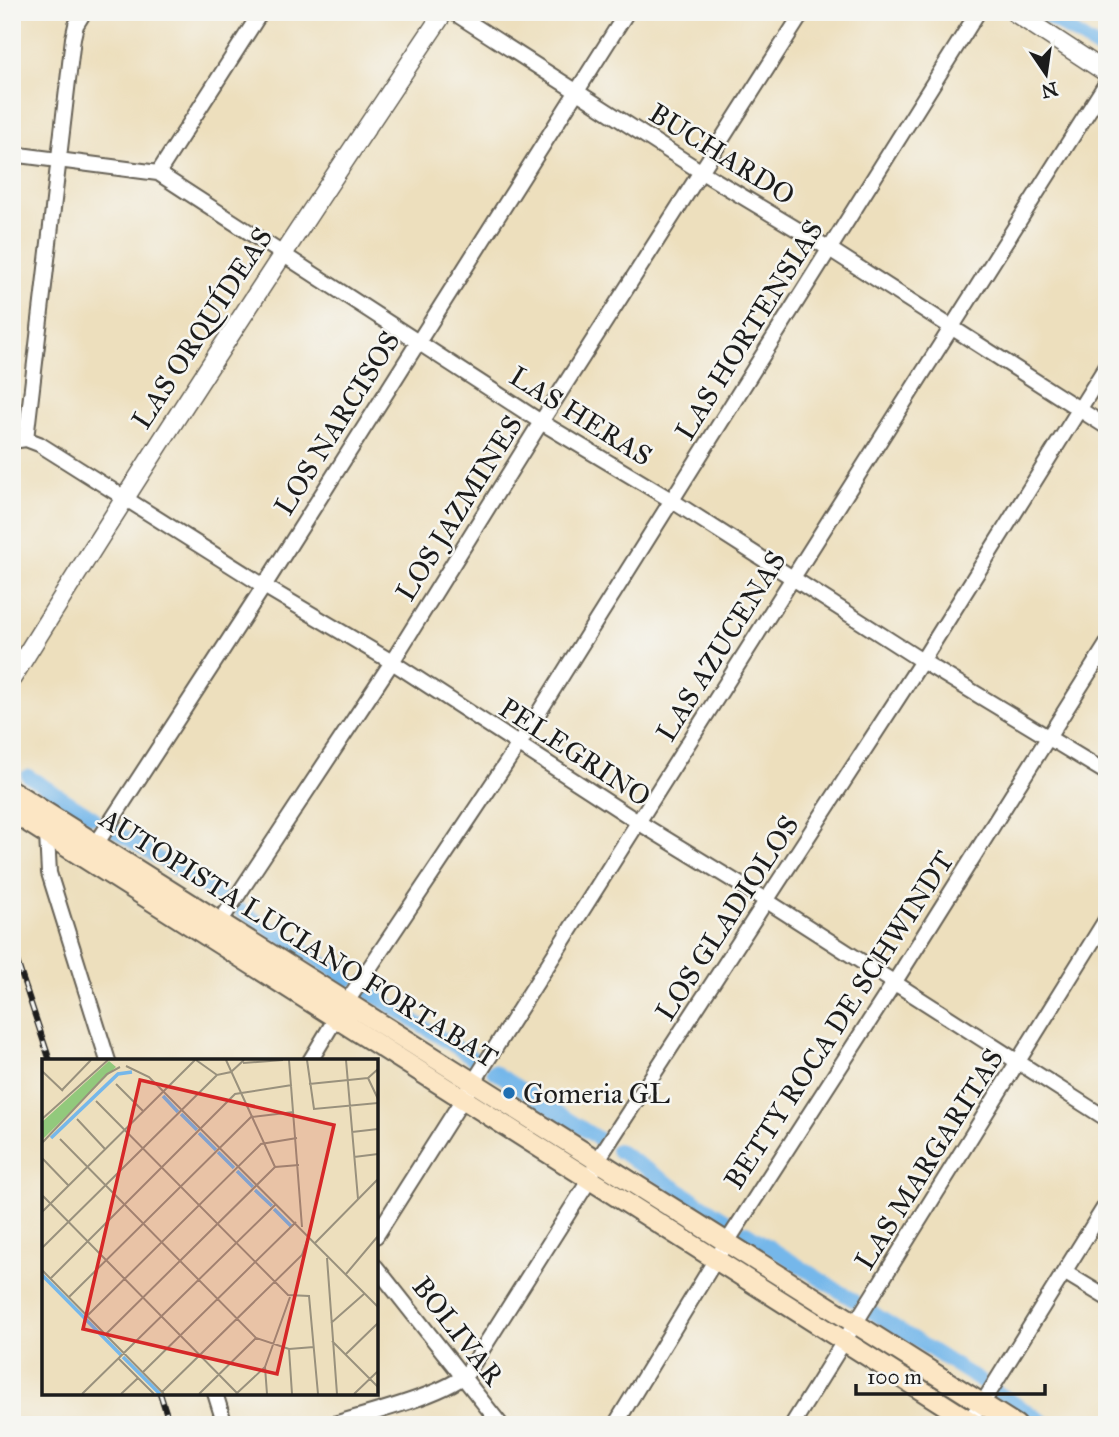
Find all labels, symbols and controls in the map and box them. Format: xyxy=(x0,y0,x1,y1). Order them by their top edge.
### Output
north arrow xyxy=(1010,38,1080,108)
text: N xyxy=(1039,77,1060,103)
street label: BUCHARDO xyxy=(643,95,801,213)
street label: LAS HORTENSIAS xyxy=(667,214,831,446)
street label: LAS ORQUÍDEAS xyxy=(124,221,280,435)
street label: LOS NARCISOS xyxy=(266,325,408,521)
street label: LAS HERAS xyxy=(503,358,659,474)
street label: LOS JAZMINES xyxy=(388,409,530,607)
street label: LAS AZUCENAS xyxy=(648,544,794,748)
street label: PELEGRINO xyxy=(493,690,657,814)
street label: AUTOPISTA LUCIANO FORTABAT xyxy=(93,800,504,1075)
street label: LOS GLADIOLOS xyxy=(648,809,806,1027)
street label: BETTY ROCA DE SCHWINDT xyxy=(716,844,962,1196)
street label: LAS MARGARITAS xyxy=(847,1042,1011,1276)
inset map xyxy=(42,1059,378,1395)
place label: Gomeria GL xyxy=(523,1076,670,1111)
marker: Gomeria GL xyxy=(501,1085,517,1101)
street label: BOLIVAR xyxy=(405,1270,512,1393)
scale bar xyxy=(856,1353,1046,1397)
text: 100 m xyxy=(867,1364,922,1390)

